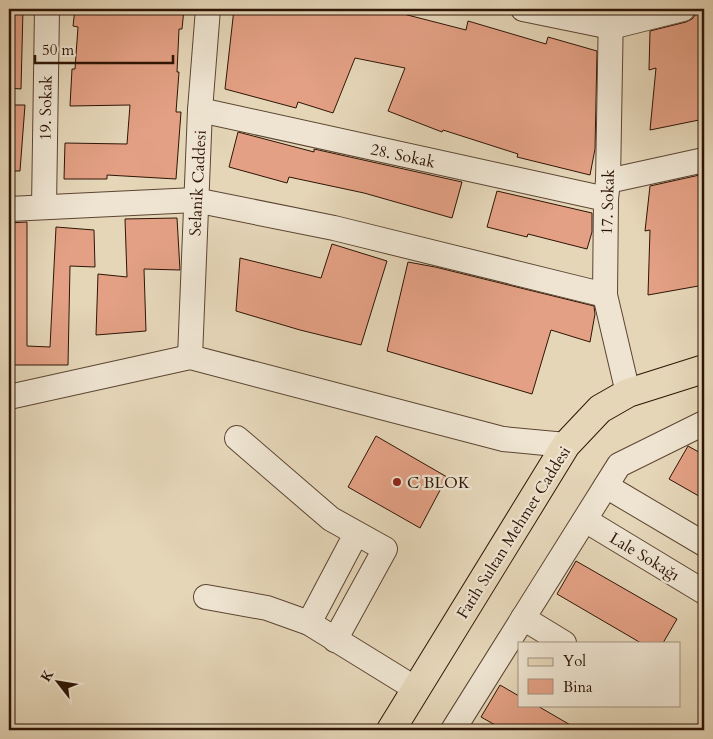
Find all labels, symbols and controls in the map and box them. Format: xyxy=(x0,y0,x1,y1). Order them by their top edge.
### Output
scale bar xyxy=(35,32,172,64)
text: 50 m xyxy=(42,40,74,60)
street label: 19. Sokak xyxy=(34,75,58,141)
street label: Selanik Caddesi xyxy=(184,129,212,237)
street label: 28. Sokak xyxy=(368,138,438,174)
street label: 17. Sokak xyxy=(596,169,620,235)
street label: Fatih Sultan Mehmet Caddesi xyxy=(452,442,576,623)
place label: C BLOK xyxy=(407,472,470,494)
marker: C BLOK xyxy=(391,476,403,488)
street label: Lale Sokağı xyxy=(605,527,684,587)
legend xyxy=(518,642,680,706)
text: Yol xyxy=(563,651,586,671)
north arrow xyxy=(32,656,82,706)
text: K xyxy=(36,665,59,685)
text: Bina xyxy=(563,677,593,697)

